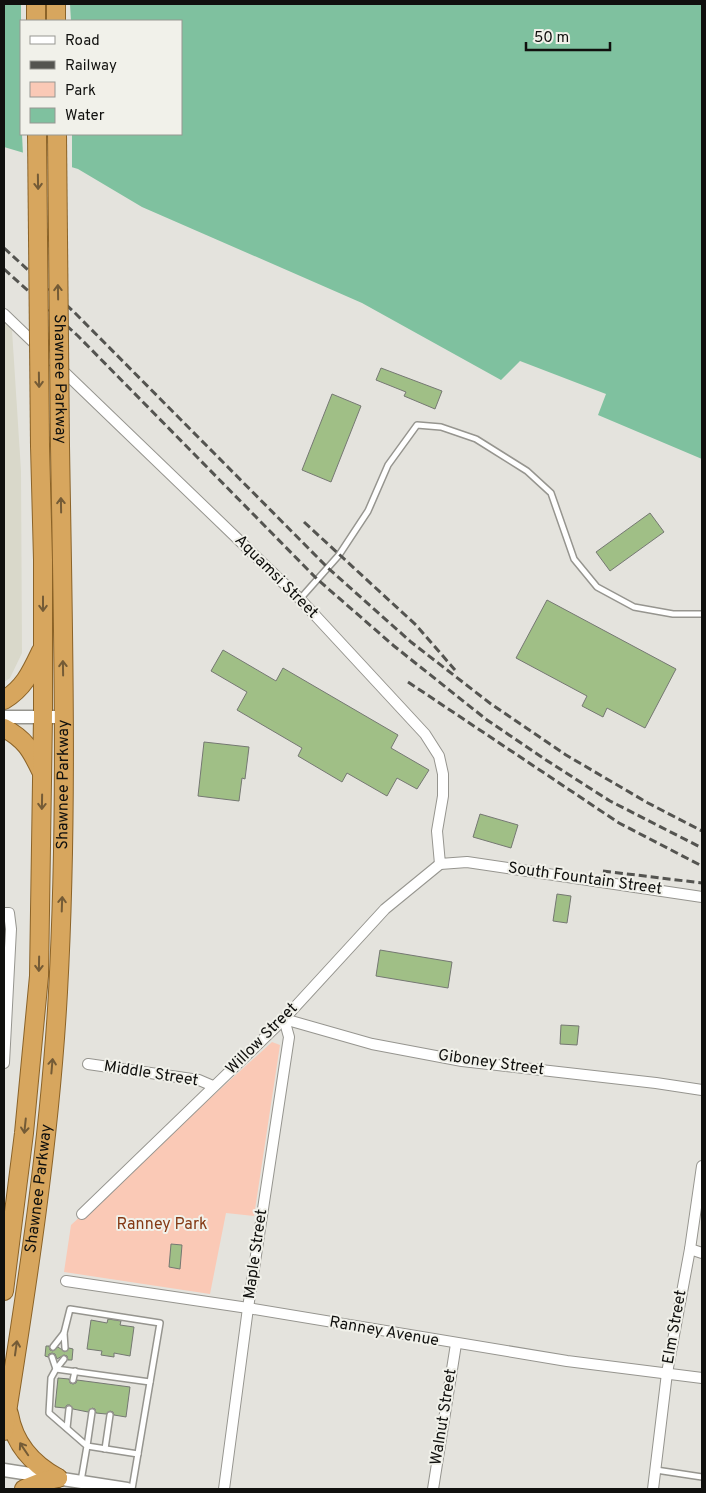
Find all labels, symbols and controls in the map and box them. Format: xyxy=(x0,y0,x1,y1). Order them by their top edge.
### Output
legend xyxy=(20,20,182,135)
scale bar xyxy=(526,20,610,52)
text: 50 m xyxy=(534,29,569,48)
text: Road xyxy=(65,32,100,51)
text: Railway xyxy=(65,57,117,76)
text: Park xyxy=(65,82,96,101)
text: Water xyxy=(65,107,105,126)
one-way arrow xyxy=(33,174,42,190)
one-way arrow xyxy=(54,284,63,300)
street label: Shawnee Parkway xyxy=(49,314,70,444)
one-way arrow xyxy=(34,372,44,388)
one-way arrow xyxy=(56,498,66,514)
street label: Aquamsi Street xyxy=(230,531,322,623)
one-way arrow xyxy=(38,596,48,612)
one-way arrow xyxy=(59,660,68,676)
street label: Shawnee Parkway xyxy=(53,720,74,850)
one-way arrow xyxy=(37,794,47,810)
street label: South Fountain Street xyxy=(507,858,663,900)
one-way arrow xyxy=(57,896,66,912)
one-way arrow xyxy=(34,956,44,972)
street label: Willow Street xyxy=(222,999,302,1079)
street label: Giboney Street xyxy=(437,1046,545,1080)
street label: Middle Street xyxy=(102,1057,200,1091)
one-way arrow xyxy=(47,1058,56,1074)
one-way arrow xyxy=(20,1118,30,1134)
street label: Shawnee Parkway xyxy=(21,1123,57,1254)
street label: Maple Street xyxy=(240,1208,272,1300)
park label: Ranney Park xyxy=(116,1215,208,1235)
street label: Elm Street xyxy=(659,1288,691,1366)
street label: Ranney Avenue xyxy=(328,1313,440,1351)
one-way arrow xyxy=(11,1341,21,1357)
street label: Walnut Street xyxy=(426,1367,462,1467)
one-way arrow xyxy=(18,1442,28,1456)

